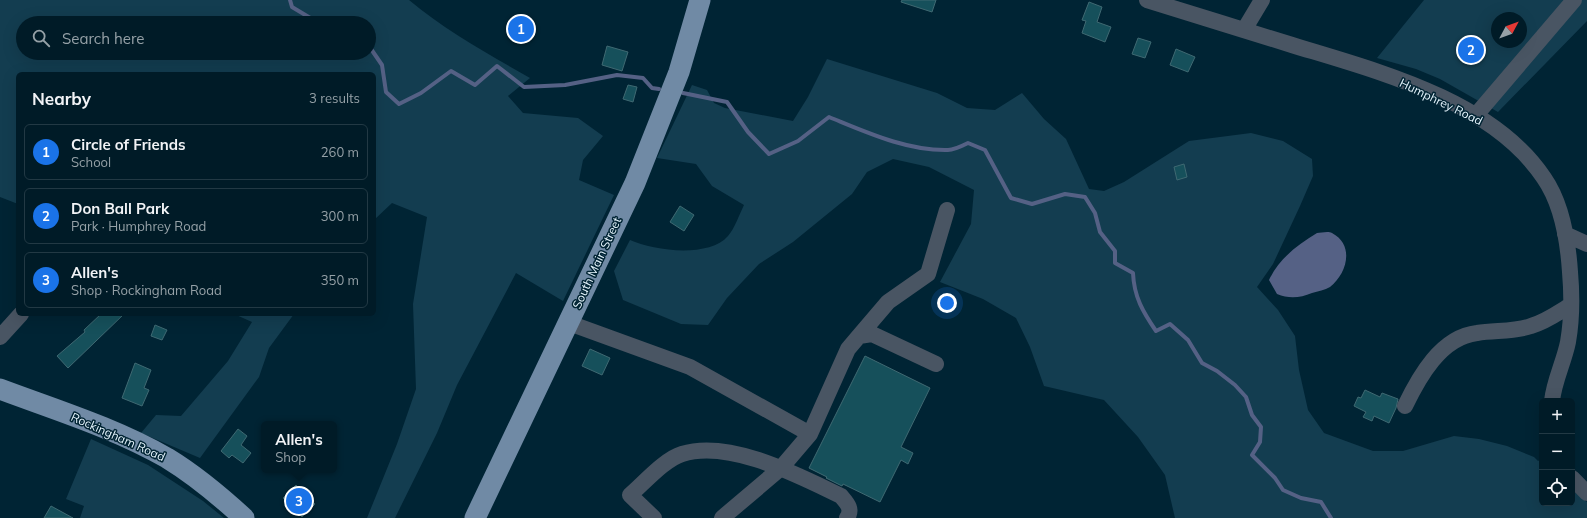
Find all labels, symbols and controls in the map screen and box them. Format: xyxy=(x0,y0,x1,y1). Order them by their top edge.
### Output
north arrow xyxy=(1491,12,1527,48)
pin: 1 xyxy=(508,14,534,44)
search box xyxy=(16,16,376,60)
icon: search xyxy=(30,27,52,49)
text: Search here xyxy=(62,29,144,48)
pin: 2 xyxy=(1458,35,1484,65)
street label: Humphrey Road xyxy=(1397,75,1485,128)
text: Nearby xyxy=(32,88,91,109)
text: 3 results xyxy=(309,90,360,106)
text: Circle of Friends xyxy=(71,135,186,154)
text: 1 xyxy=(42,144,50,160)
text: 260 m xyxy=(321,144,359,160)
text: School xyxy=(71,154,111,170)
text: Don Ball Park xyxy=(71,199,169,218)
text: 2 xyxy=(42,208,50,224)
text: 300 m xyxy=(321,208,359,224)
street label: South Main Street xyxy=(569,215,624,311)
text: Park · Humphrey Road xyxy=(71,218,206,234)
text: Allen's xyxy=(71,263,119,282)
text: 3 xyxy=(42,272,50,288)
text: 350 m xyxy=(321,272,359,288)
text: Shop · Rockingham Road xyxy=(71,282,222,298)
your location xyxy=(937,293,957,313)
map controls xyxy=(1539,398,1575,506)
button: + xyxy=(1539,398,1575,434)
street label: Rockingham Road xyxy=(69,409,168,464)
popup xyxy=(261,421,337,473)
text: Allen's xyxy=(275,430,323,449)
button: − xyxy=(1539,434,1575,470)
text: Shop xyxy=(275,449,306,465)
button: locate xyxy=(1539,470,1575,506)
pin: 3 xyxy=(286,486,312,516)

